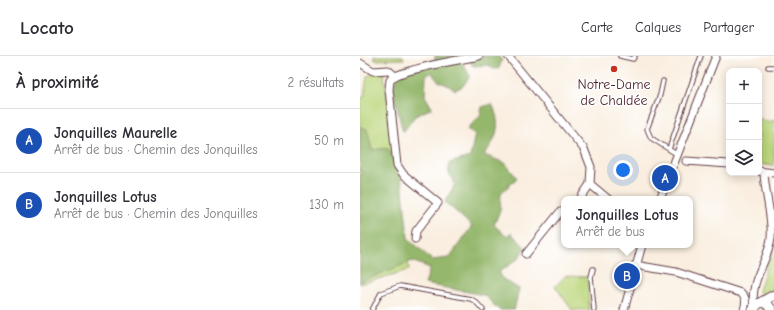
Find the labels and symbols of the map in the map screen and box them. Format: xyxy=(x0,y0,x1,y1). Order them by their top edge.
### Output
marker: Notre-Dame de Chaldée xyxy=(609,64,619,74)
place label: Notre-Dame de Chaldée xyxy=(577,76,651,109)
your location xyxy=(613,160,633,180)
pin: A xyxy=(652,163,678,193)
pin: B xyxy=(614,261,640,291)

